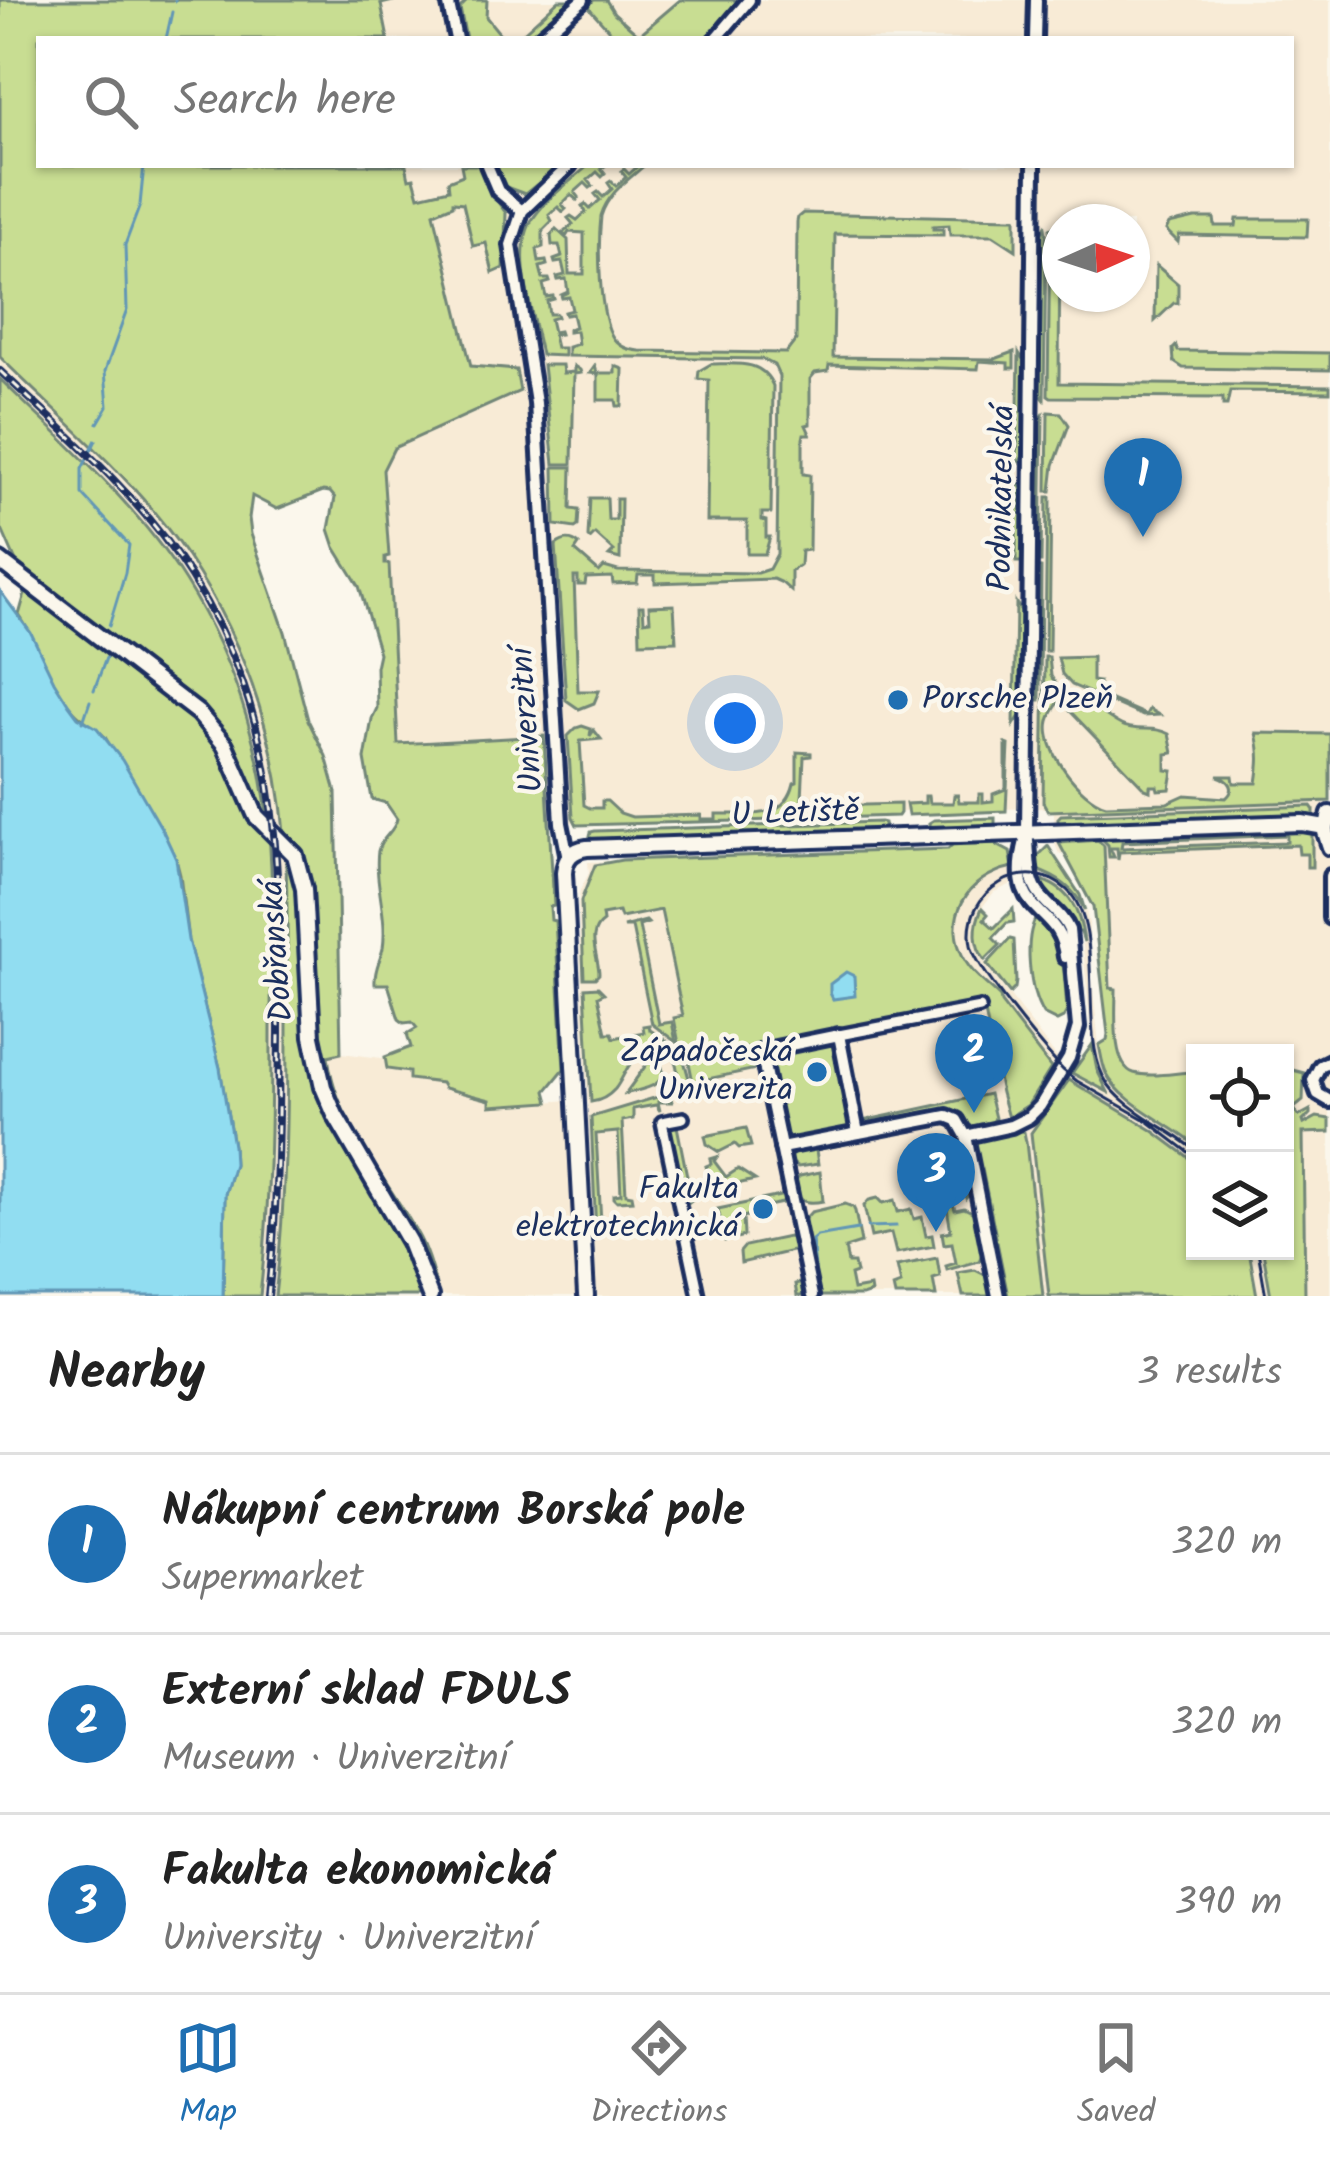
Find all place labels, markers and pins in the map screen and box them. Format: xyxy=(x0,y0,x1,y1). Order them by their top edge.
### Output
pin: 1 xyxy=(1104,438,1182,537)
place label: Porsche Plzeň xyxy=(922,674,1113,727)
marker: Porsche Plzeň xyxy=(885,687,911,713)
pin: 2 xyxy=(935,1014,1013,1113)
place label: Západočeská Univerzita xyxy=(620,1027,796,1118)
marker: Západočeská Univerzita xyxy=(804,1059,830,1085)
pin: 3 xyxy=(897,1133,975,1232)
place label: Fakulta elektrotechnická xyxy=(516,1164,742,1255)
marker: Fakulta elektrotechnická xyxy=(750,1196,776,1222)

